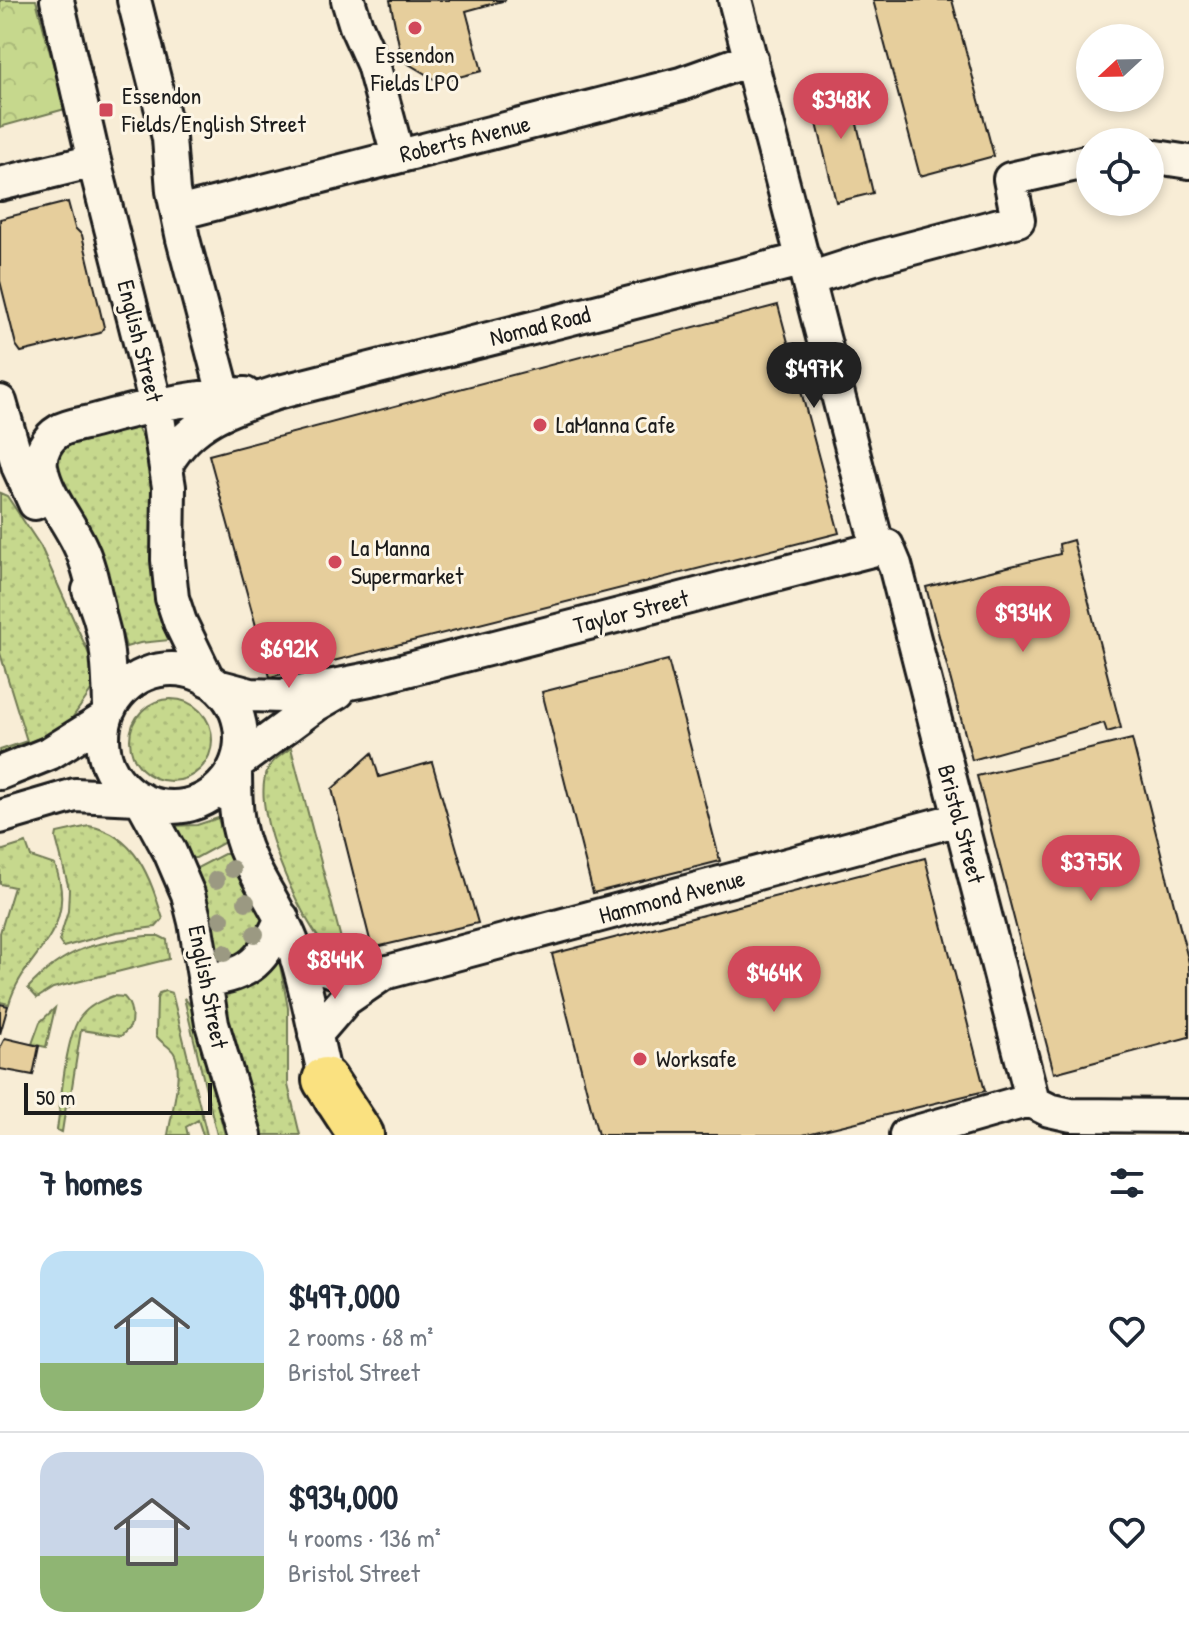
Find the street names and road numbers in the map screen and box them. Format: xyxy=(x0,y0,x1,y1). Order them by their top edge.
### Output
street label: Roberts Avenue xyxy=(396,106,534,170)
street label: English Street xyxy=(110,276,172,406)
street label: Nomad Road xyxy=(486,297,593,353)
street label: Taylor Street xyxy=(570,581,692,641)
street label: Bristol Street xyxy=(931,761,993,887)
street label: Hammond Avenue xyxy=(595,861,749,931)
street label: English Street xyxy=(181,923,237,1052)

